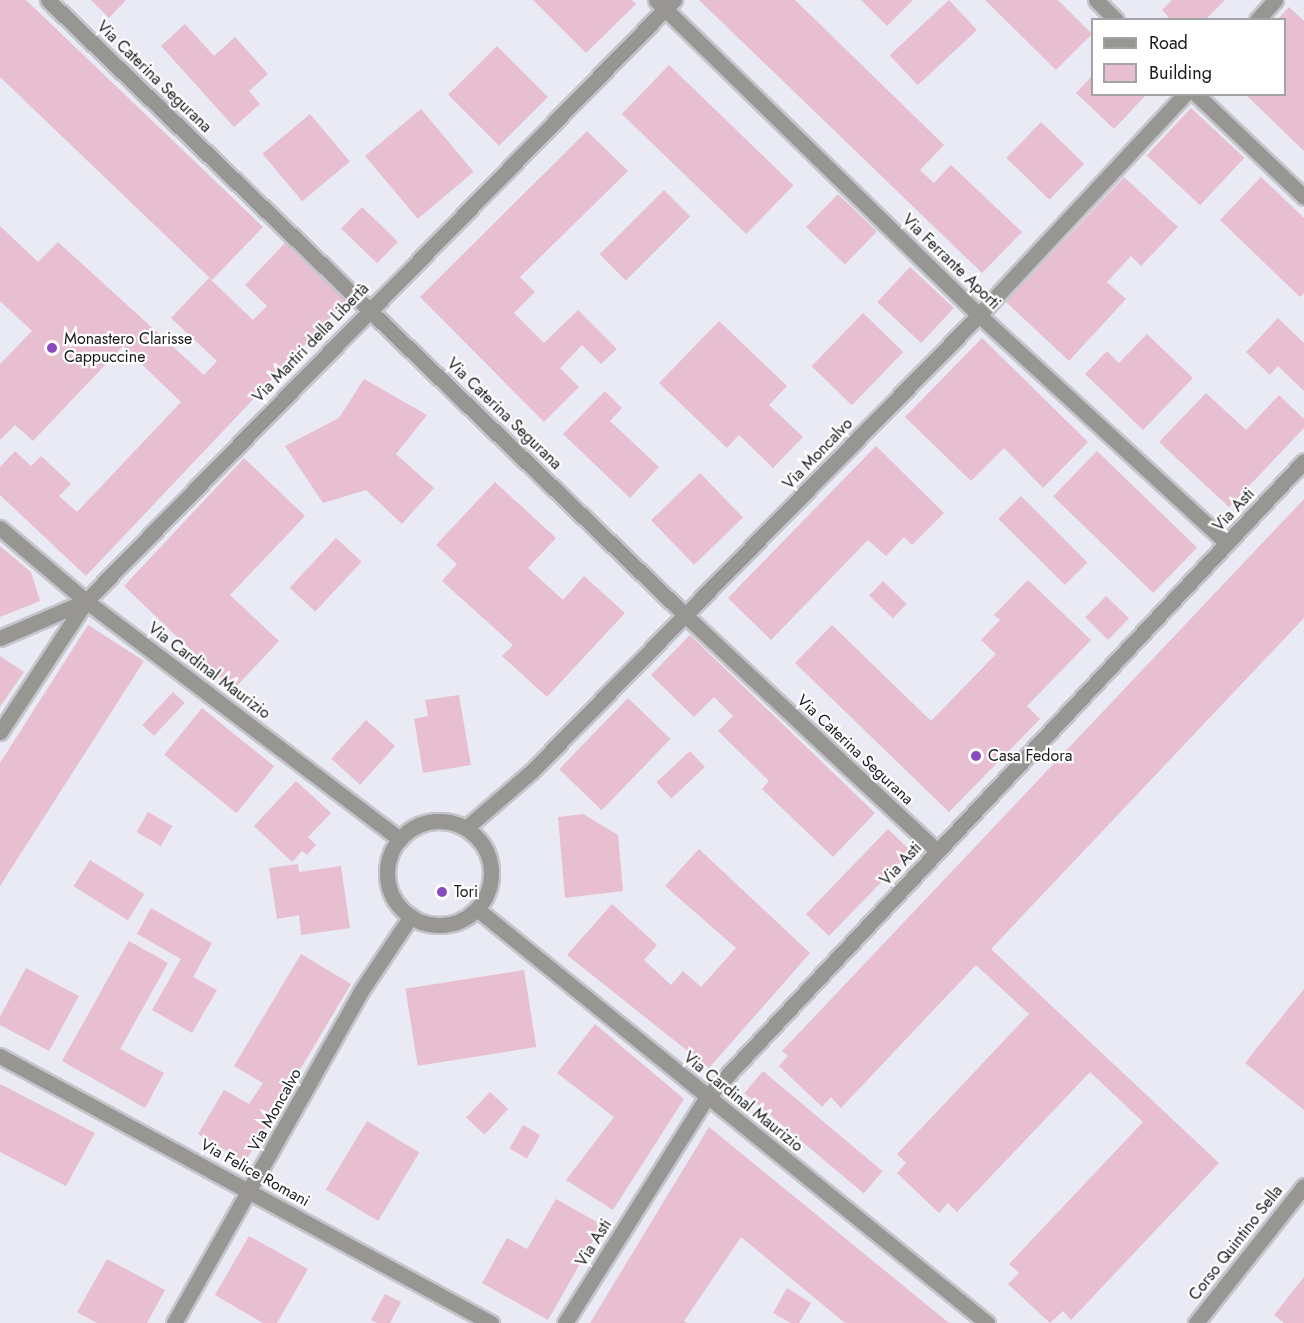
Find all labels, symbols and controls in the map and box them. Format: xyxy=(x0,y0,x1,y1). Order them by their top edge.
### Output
street label: Via Caterina Segurana xyxy=(93,17,215,137)
legend xyxy=(1091,18,1286,96)
text: Road xyxy=(1149,30,1188,56)
text: Building xyxy=(1149,60,1212,86)
street label: Via Ferrante Aporti xyxy=(898,210,1004,314)
street label: Via Martiri della Libertà xyxy=(249,279,373,407)
place label: Monastero Clarisse Cappuccine xyxy=(64,329,192,367)
marker: Monastero Clarisse Cappuccine xyxy=(45,341,59,355)
street label: Via Caterina Segurana xyxy=(443,354,565,474)
street label: Via Moncalvo xyxy=(779,414,857,494)
street label: Via Asti xyxy=(1209,484,1259,536)
street label: Via Cardinal Maurizio xyxy=(144,619,274,723)
street label: Via Caterina Segurana xyxy=(793,691,917,809)
place label: Casa Fedora xyxy=(988,746,1072,766)
marker: Casa Fedora xyxy=(969,749,983,763)
street label: Via Asti xyxy=(876,838,926,890)
place label: Tori xyxy=(454,882,478,902)
marker: Tori xyxy=(435,885,449,899)
street label: Via Cardinal Maurizio xyxy=(679,1048,807,1156)
street label: Via Moncalvo xyxy=(244,1065,306,1155)
street label: Via Felice Romani xyxy=(197,1135,313,1211)
street label: Corso Quintino Sella xyxy=(1185,1182,1287,1304)
street label: Via Asti xyxy=(572,1216,616,1270)

